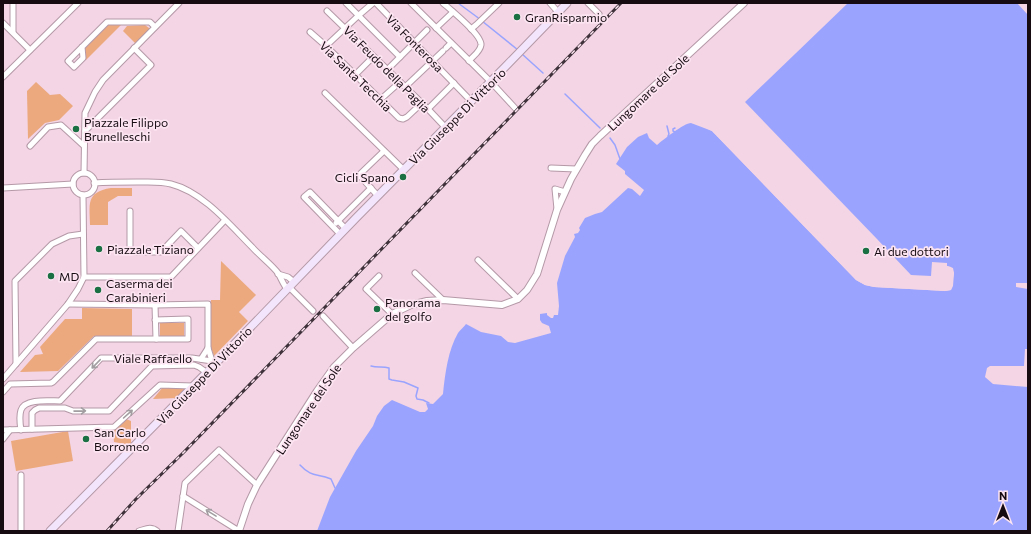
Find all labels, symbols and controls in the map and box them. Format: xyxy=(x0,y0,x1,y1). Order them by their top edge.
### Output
place label: GranRisparmio xyxy=(525,10,607,24)
street label: Via Fonterosa xyxy=(383,11,447,75)
marker: GranRisparmio xyxy=(512,12,522,22)
street label: Via Feudo della Paglia xyxy=(341,23,433,115)
street label: Via Santa Tecchia xyxy=(317,38,395,114)
street label: Lungomare del Sole xyxy=(604,51,692,133)
street label: Via Giuseppe Di Vittorio xyxy=(406,65,508,167)
place label: Piazzale Filippo Brunelleschi xyxy=(84,115,168,143)
marker: Piazzale Filippo Brunelleschi xyxy=(71,124,81,134)
place label: Cicli Spano xyxy=(335,170,395,184)
marker: Cicli Spano xyxy=(398,172,408,182)
place label: Piazzale Tiziano xyxy=(107,242,194,256)
marker: Piazzale Tiziano xyxy=(94,244,104,254)
place label: Ai due dottori xyxy=(874,244,949,258)
marker: Ai due dottori xyxy=(861,246,871,256)
place label: MD xyxy=(59,269,79,283)
marker: MD xyxy=(46,271,56,281)
place label: Caserma dei Carabinieri xyxy=(106,276,172,304)
marker: Caserma dei Carabinieri xyxy=(93,285,103,295)
place label: Panorama del golfo xyxy=(385,295,441,323)
marker: Panorama del golfo xyxy=(372,304,382,314)
street label: Via Giuseppe Di Vittorio xyxy=(154,323,254,427)
street label: Viale Raffaello xyxy=(114,351,192,365)
one-way arrow xyxy=(91,359,101,369)
street label: Lungomare del Sole xyxy=(273,361,343,457)
one-way arrow xyxy=(73,407,86,415)
one-way arrow xyxy=(123,409,133,419)
place label: San Carlo Borromeo xyxy=(94,425,149,453)
marker: San Carlo Borromeo xyxy=(81,434,91,444)
north arrow xyxy=(983,486,1023,526)
text: N xyxy=(999,489,1007,502)
one-way arrow xyxy=(205,509,217,517)

